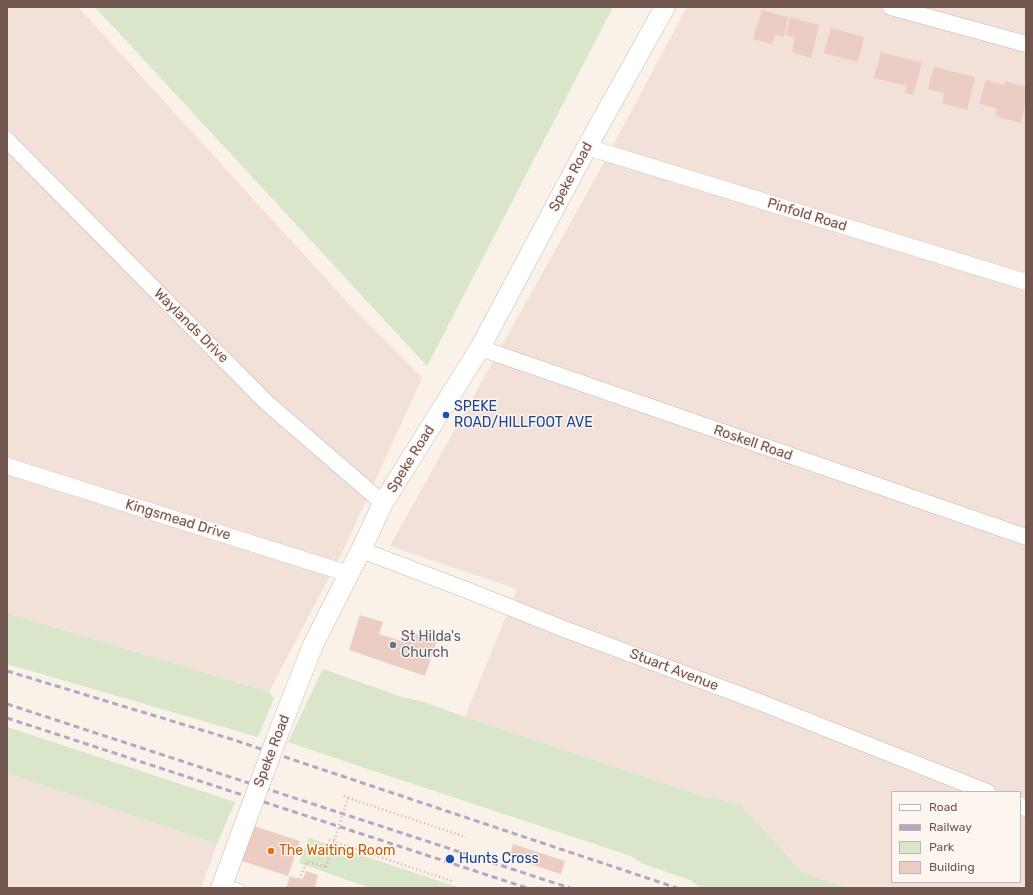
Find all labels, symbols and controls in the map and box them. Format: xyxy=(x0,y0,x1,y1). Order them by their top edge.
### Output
street label: Speke Road xyxy=(546,139,596,215)
street label: Pinfold Road xyxy=(765,195,849,235)
street label: Waylands Drive xyxy=(150,285,232,367)
place label: SPEKE ROAD/HILLFOOT AVE xyxy=(454,399,593,432)
marker: SPEKE ROAD/HILLFOOT AVE xyxy=(441,410,451,420)
street label: Speke Road xyxy=(384,422,438,496)
street label: Roskell Road xyxy=(711,422,795,464)
street label: Kingsmead Drive xyxy=(123,496,233,544)
place label: St Hilda's Church xyxy=(401,629,461,662)
marker: St Hilda's Church xyxy=(388,640,398,650)
street label: Stuart Avenue xyxy=(627,645,721,695)
street label: Speke Road xyxy=(251,712,293,790)
legend xyxy=(891,791,1021,883)
text: Road xyxy=(929,800,957,814)
text: Railway xyxy=(929,820,972,834)
text: Park xyxy=(929,840,954,854)
place label: The Waiting Room xyxy=(279,843,395,859)
marker: The Waiting Room xyxy=(266,846,276,856)
place label: Hunts Cross xyxy=(459,851,539,867)
marker: Hunts Cross xyxy=(444,853,456,865)
text: Building xyxy=(929,860,975,874)

